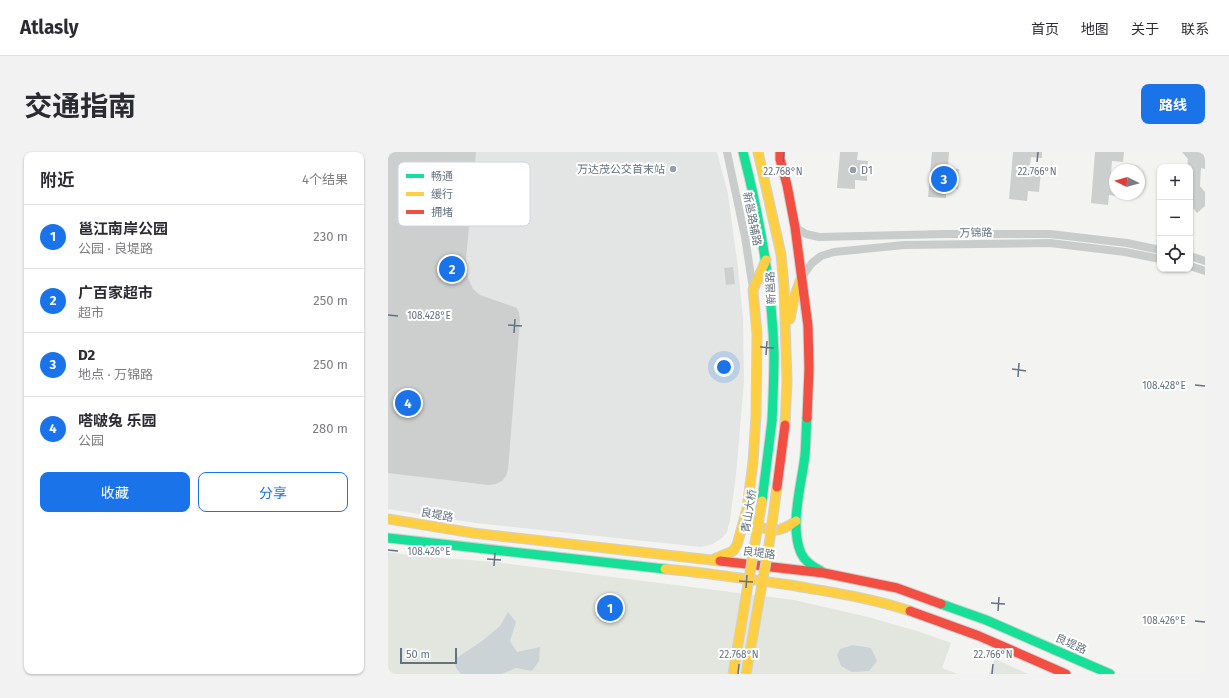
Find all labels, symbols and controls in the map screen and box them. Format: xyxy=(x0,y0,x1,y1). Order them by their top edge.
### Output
text: Atlasly xyxy=(20,16,79,39)
text: 首页 xyxy=(1031,21,1059,38)
text: 地图 xyxy=(1081,21,1109,38)
text: 关于 xyxy=(1131,21,1159,38)
text: 联系 xyxy=(1181,21,1209,38)
button: 路线 xyxy=(1141,84,1205,124)
text: 交通指南 xyxy=(24,90,136,123)
legend xyxy=(398,162,530,226)
place label: 万达茂公交首末站 xyxy=(577,163,665,176)
marker: 万达茂公交首末站 xyxy=(668,164,678,174)
place label: D1 xyxy=(861,164,873,177)
pin: 3 xyxy=(931,164,957,194)
north arrow xyxy=(1109,164,1145,200)
map controls xyxy=(1157,164,1193,272)
button: + xyxy=(1157,164,1193,200)
marker: D1 xyxy=(848,165,858,175)
text: 22.768°N xyxy=(763,166,803,178)
text: 22.766°N xyxy=(1017,166,1057,178)
text: 附近 xyxy=(40,170,74,191)
text: 畅通 xyxy=(431,170,453,183)
text: 4个结果 xyxy=(302,172,348,187)
text: 缓行 xyxy=(431,188,453,201)
street label: 新邕路辅路 xyxy=(740,191,764,247)
button: − xyxy=(1157,200,1193,236)
text: 拥堵 xyxy=(431,206,453,219)
text: 邕江南岸公园 xyxy=(78,220,168,238)
street label: 万锦路 xyxy=(959,226,993,240)
text: 1 xyxy=(50,229,56,244)
text: 230 m xyxy=(313,229,348,244)
button: locate xyxy=(1157,236,1193,272)
text: 公园 · 良堤路 xyxy=(78,241,153,256)
pin: 2 xyxy=(439,254,465,284)
street label: 新邕路 xyxy=(764,271,778,305)
text: 广百家超市 xyxy=(78,284,153,302)
text: 2 xyxy=(50,293,56,308)
text: 250 m xyxy=(313,293,348,308)
text: 超市 xyxy=(78,305,104,320)
text: 108.428°E xyxy=(407,310,451,322)
text: D2 xyxy=(78,346,95,364)
text: 3 xyxy=(50,357,56,372)
text: 250 m xyxy=(313,357,348,372)
your location xyxy=(714,357,734,377)
text: 地点 · 万锦路 xyxy=(78,367,153,382)
text: 108.428°E xyxy=(1142,380,1186,392)
pin: 4 xyxy=(395,388,421,418)
text: 嗒啵兔 乐园 xyxy=(78,412,157,430)
text: 4 xyxy=(49,421,57,436)
text: 280 m xyxy=(313,421,348,436)
text: 公园 xyxy=(78,433,104,448)
button: 收藏 xyxy=(40,472,190,512)
button: 分享 xyxy=(198,472,348,512)
street label: 青山大桥 xyxy=(739,488,759,534)
street label: 良堤路 xyxy=(420,506,454,524)
street label: 良堤路 xyxy=(742,545,776,561)
text: 108.426°E xyxy=(407,546,451,558)
pin: 1 xyxy=(597,593,623,623)
text: 108.426°E xyxy=(1142,615,1186,627)
street label: 良堤路 xyxy=(1053,631,1089,657)
scale bar xyxy=(400,646,457,665)
text: 50 m xyxy=(406,648,430,661)
text: 22.768°N xyxy=(719,649,759,661)
text: 22.766°N xyxy=(973,649,1013,661)

